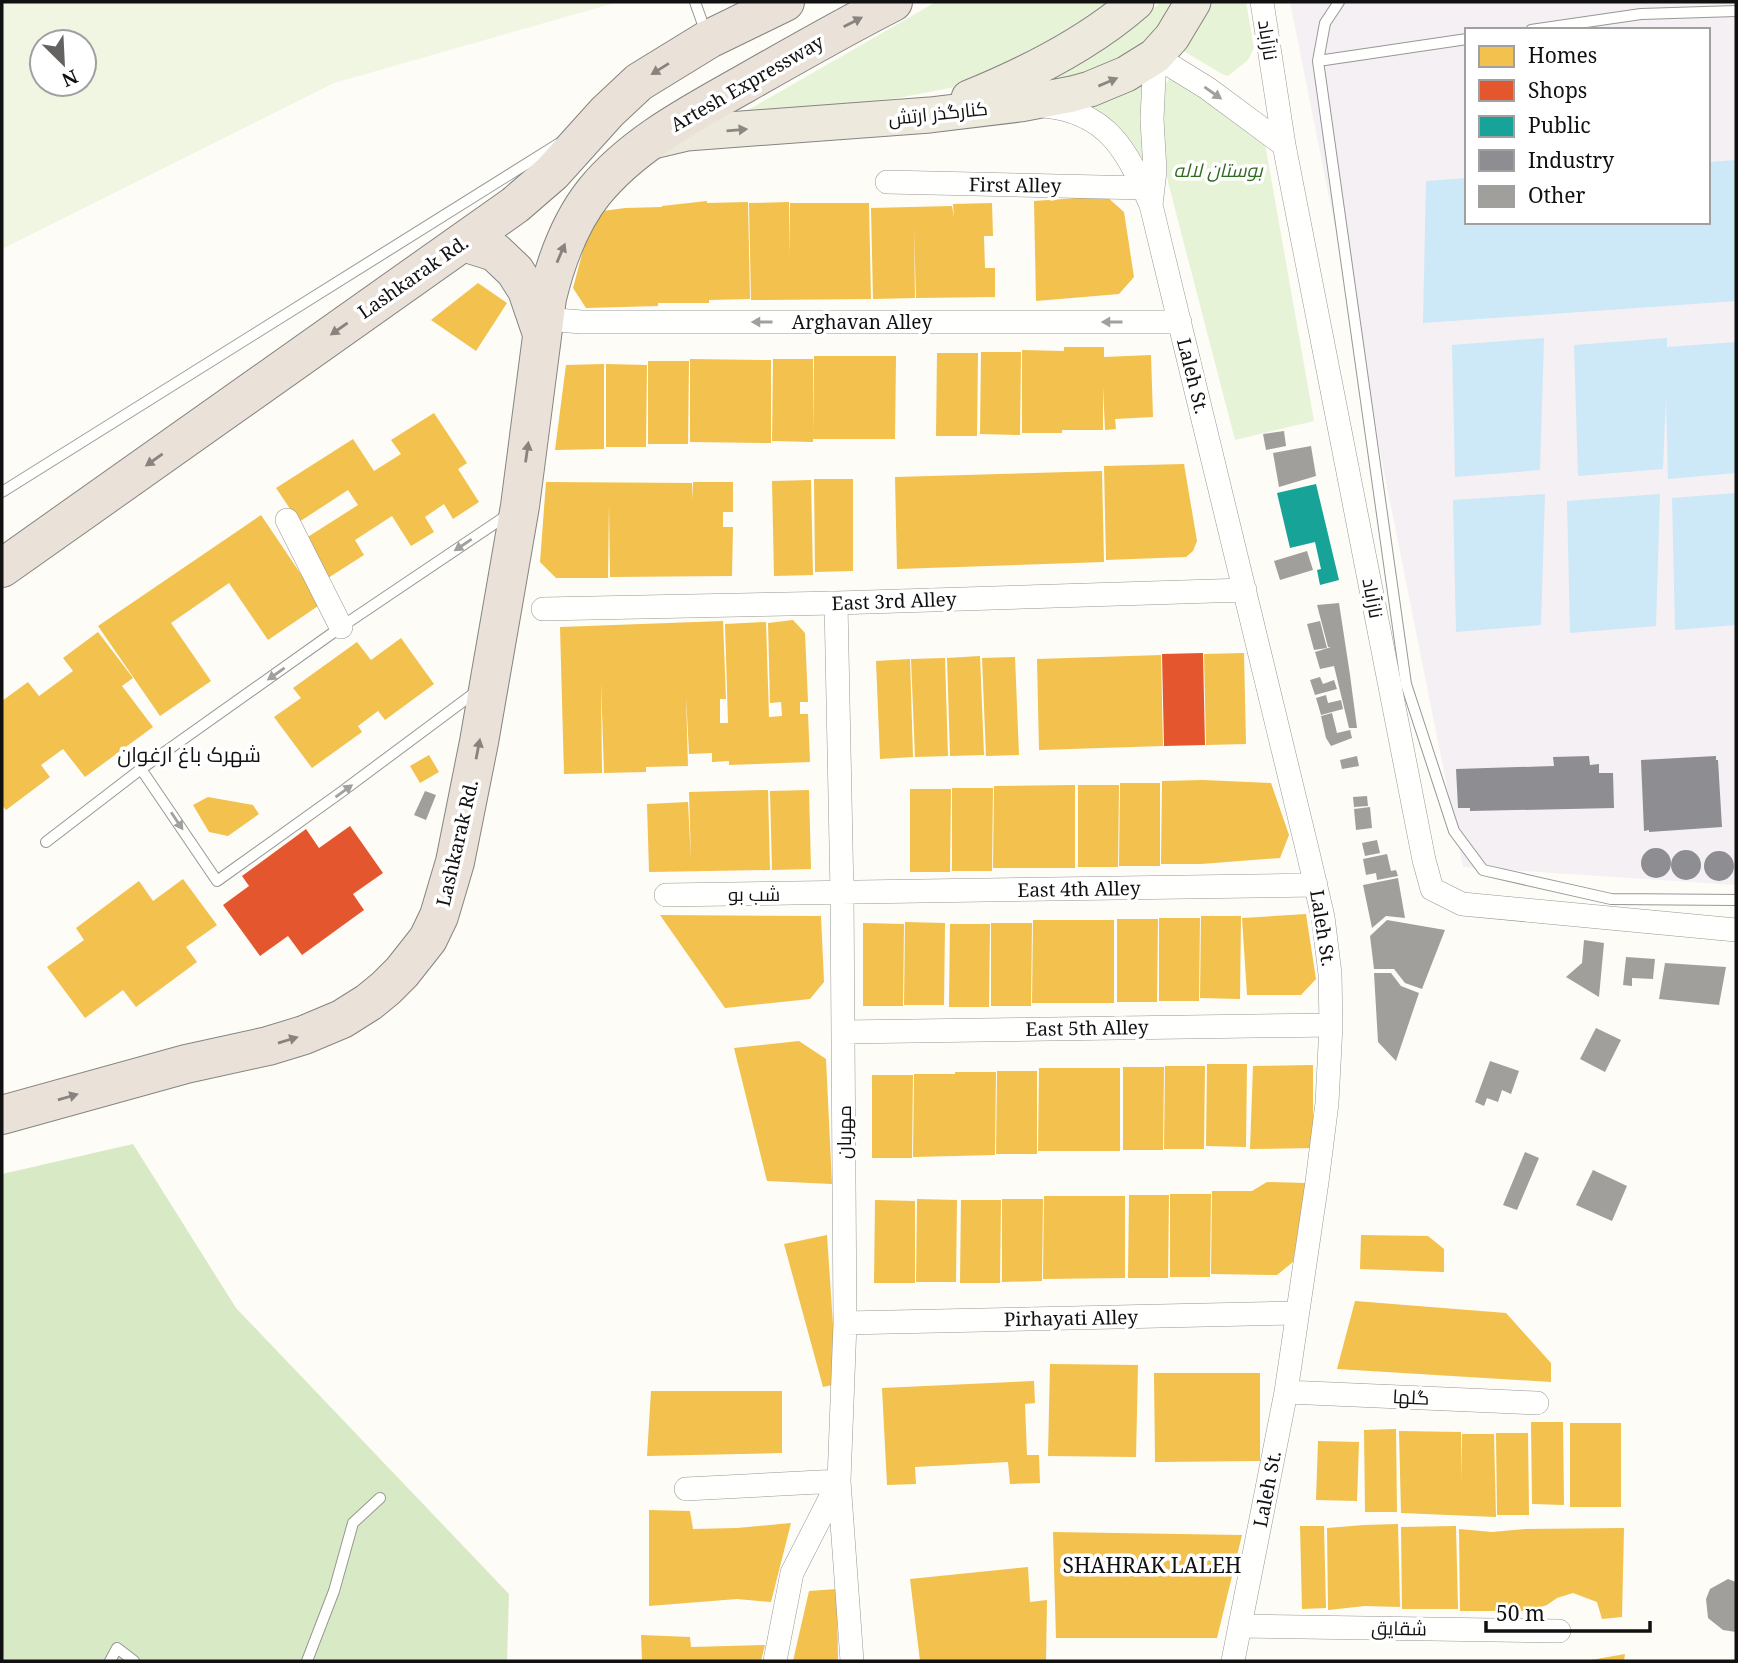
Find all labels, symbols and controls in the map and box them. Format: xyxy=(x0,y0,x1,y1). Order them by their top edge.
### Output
one-way arrow xyxy=(843,17,863,28)
street label: نازآباد xyxy=(1252,18,1284,62)
north arrow xyxy=(28,28,98,98)
street label: Artesh Expressway xyxy=(666,28,829,137)
legend xyxy=(1465,28,1710,224)
text: Homes xyxy=(1528,41,1597,69)
one-way arrow xyxy=(651,62,670,75)
text: N xyxy=(58,64,82,93)
one-way arrow xyxy=(1097,76,1118,87)
text: Shops xyxy=(1528,76,1587,104)
one-way arrow xyxy=(1204,86,1222,100)
street label: کنارگذر ارتش xyxy=(887,95,989,131)
text: Public xyxy=(1528,111,1590,139)
one-way arrow xyxy=(727,124,749,135)
text: Industry xyxy=(1528,146,1614,174)
park label: بوستان لاله xyxy=(1174,157,1263,183)
street label: First Alley xyxy=(969,171,1062,199)
text: Other xyxy=(1528,181,1586,209)
street label: Lashkarak Rd. xyxy=(353,229,473,325)
one-way arrow xyxy=(556,243,567,264)
street label: Arghavan Alley xyxy=(792,309,932,335)
one-way arrow xyxy=(751,316,773,328)
one-way arrow xyxy=(1101,316,1123,328)
one-way arrow xyxy=(330,322,349,335)
street label: Laleh St. xyxy=(1171,335,1215,417)
one-way arrow xyxy=(522,441,533,463)
one-way arrow xyxy=(145,453,163,467)
one-way arrow xyxy=(454,538,472,552)
street label: نازآباد xyxy=(1356,576,1390,620)
street label: East 3rd Alley xyxy=(831,586,957,616)
one-way arrow xyxy=(267,666,285,680)
one-way arrow xyxy=(472,738,483,760)
district label: شهرک باغ ارغوان xyxy=(117,740,261,769)
street label: Lashkarak Rd. xyxy=(430,777,484,909)
one-way arrow xyxy=(334,784,353,798)
one-way arrow xyxy=(170,812,184,830)
street label: East 4th Alley xyxy=(1017,875,1141,903)
street label: شب بو xyxy=(728,881,780,907)
street label: Laleh St. xyxy=(1304,888,1342,968)
street label: East 5th Alley xyxy=(1025,1014,1149,1042)
one-way arrow xyxy=(278,1035,299,1045)
one-way arrow xyxy=(57,1091,78,1101)
street label: مهربان xyxy=(831,1105,857,1159)
street label: Pirhayati Alley xyxy=(1004,1304,1139,1332)
street label: گلها xyxy=(1392,1383,1430,1411)
street label: Laleh St. xyxy=(1247,1449,1287,1529)
district label: SHAHRAK LALEH xyxy=(1063,1551,1241,1579)
scale bar xyxy=(1486,1590,1650,1634)
text: 50 m xyxy=(1496,1599,1545,1627)
street label: شقایق xyxy=(1371,1615,1427,1641)

